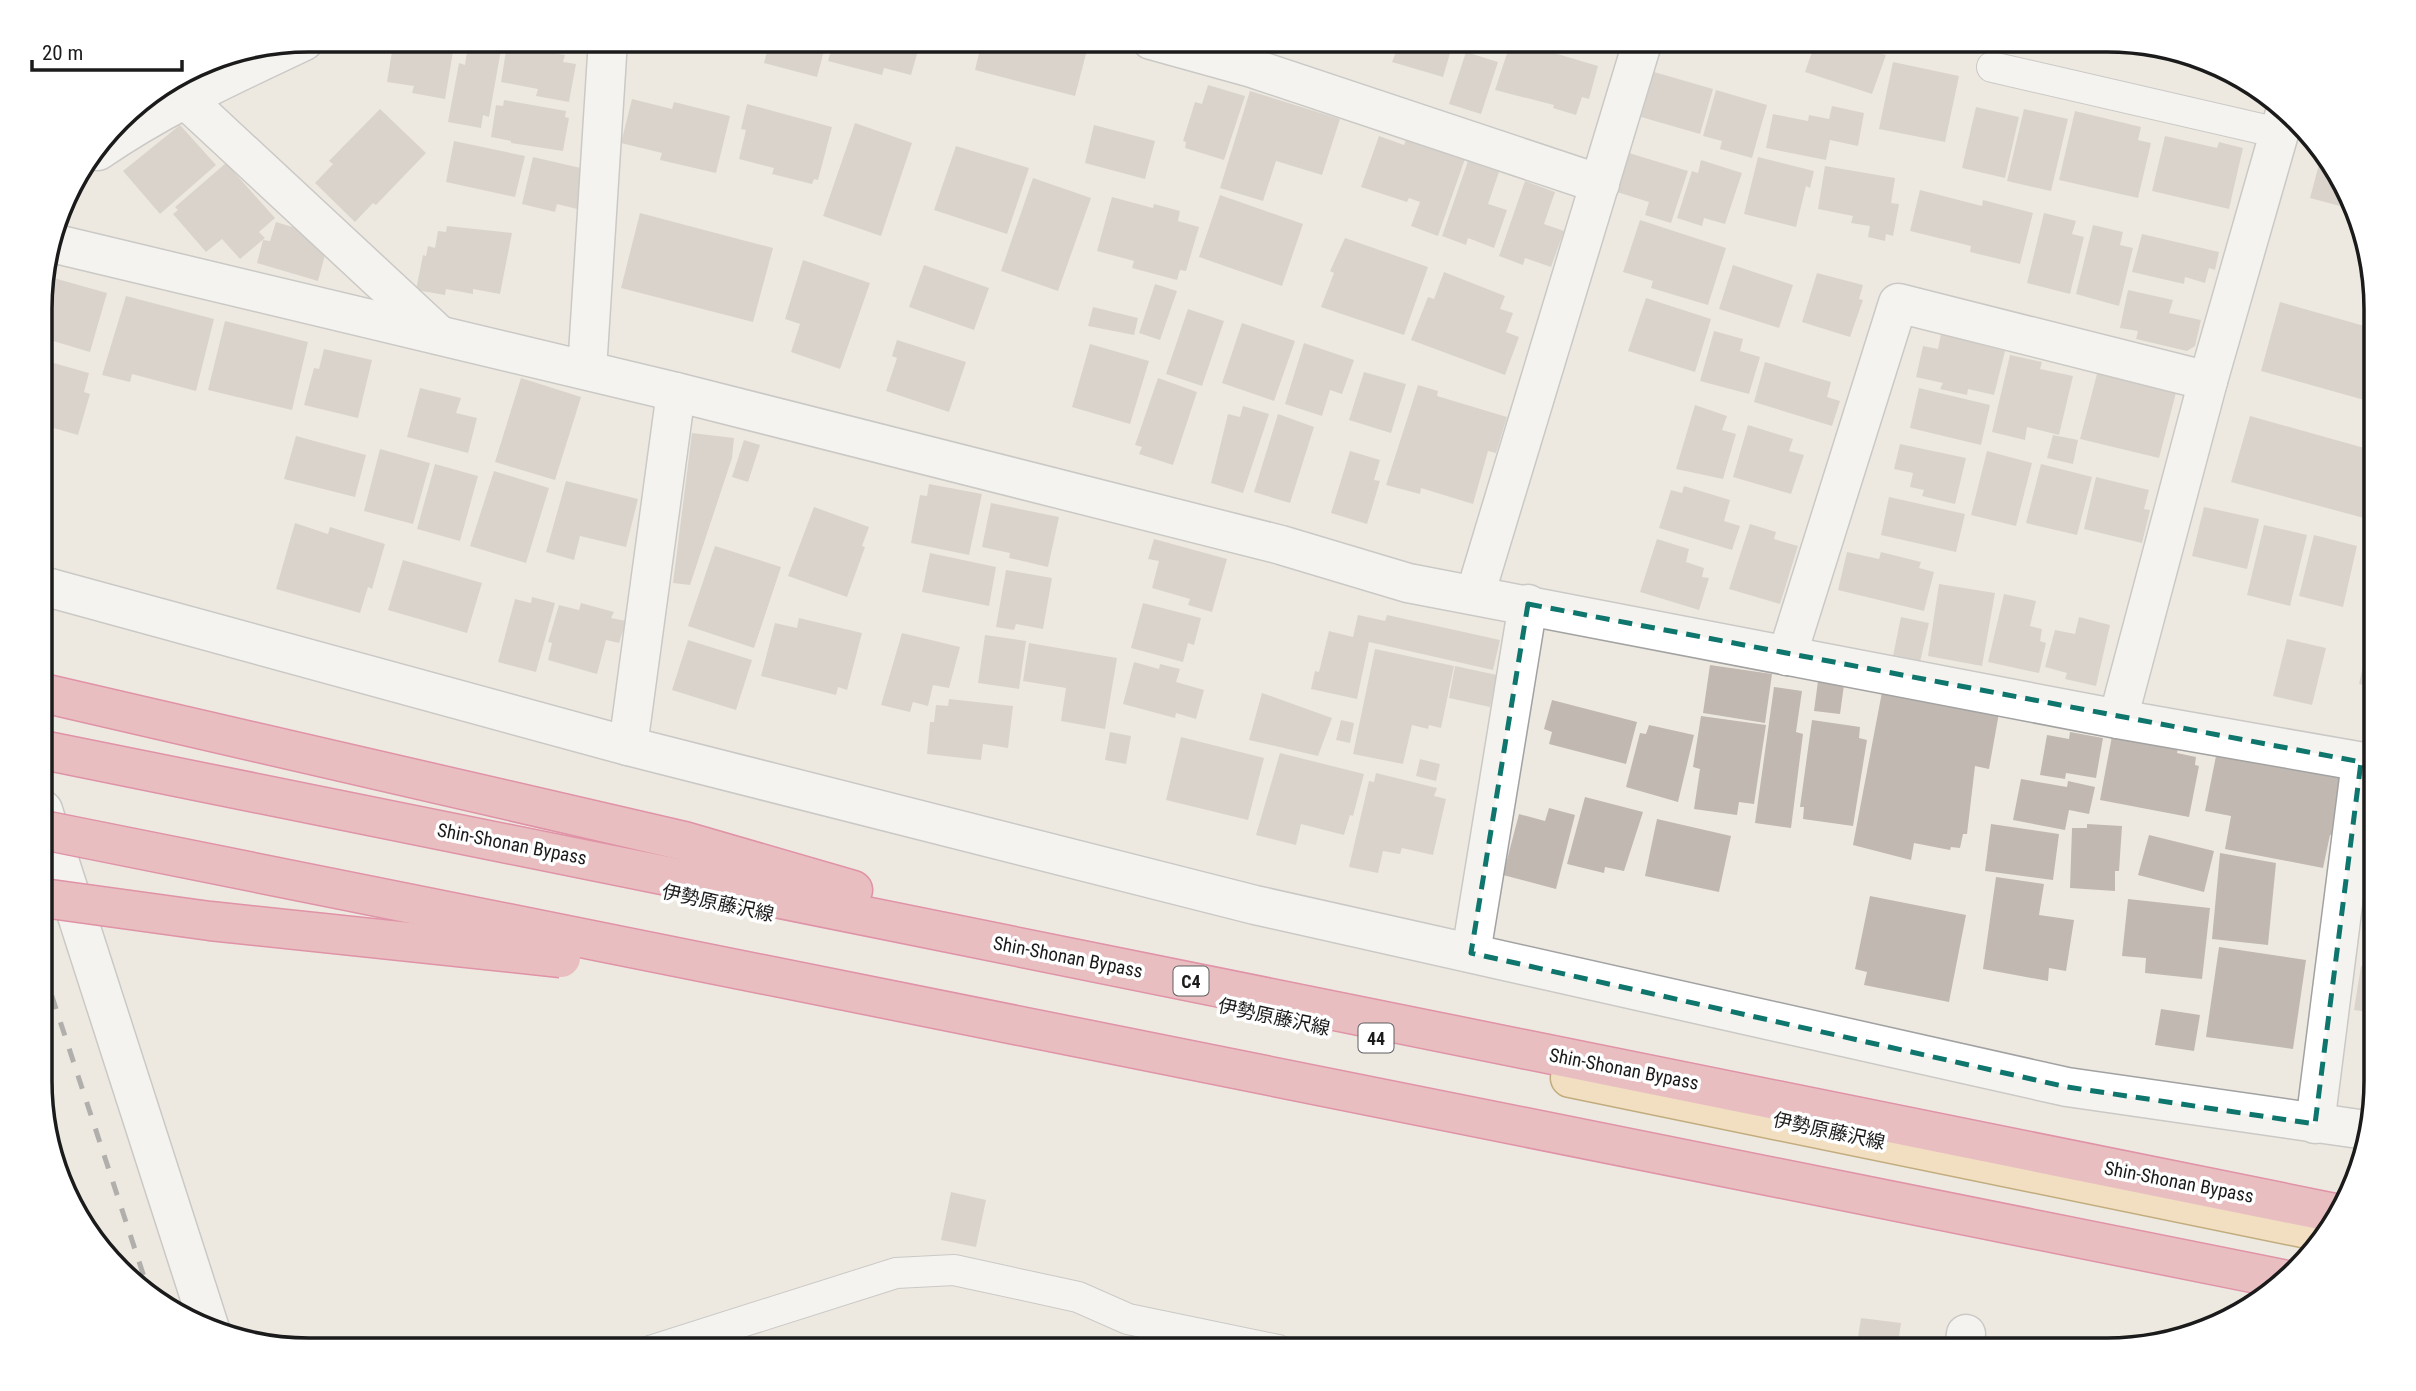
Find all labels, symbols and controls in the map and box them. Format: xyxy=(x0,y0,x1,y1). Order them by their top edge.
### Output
scale bar xyxy=(32,28,182,72)
text: 20 m xyxy=(42,41,83,65)
street label: Shin-Shonan Bypass xyxy=(435,818,589,870)
street label: 伊勢原藤沢線 xyxy=(660,880,776,926)
street label: Shin-Shonan Bypass xyxy=(991,931,1145,983)
road number: C4 xyxy=(1174,966,1208,996)
street label: 伊勢原藤沢線 xyxy=(1216,994,1332,1040)
road number: 44 xyxy=(1358,1023,1394,1052)
street label: Shin-Shonan Bypass xyxy=(1547,1043,1701,1095)
street label: 伊勢原藤沢線 xyxy=(1771,1108,1887,1154)
street label: Shin-Shonan Bypass xyxy=(2102,1156,2256,1208)

